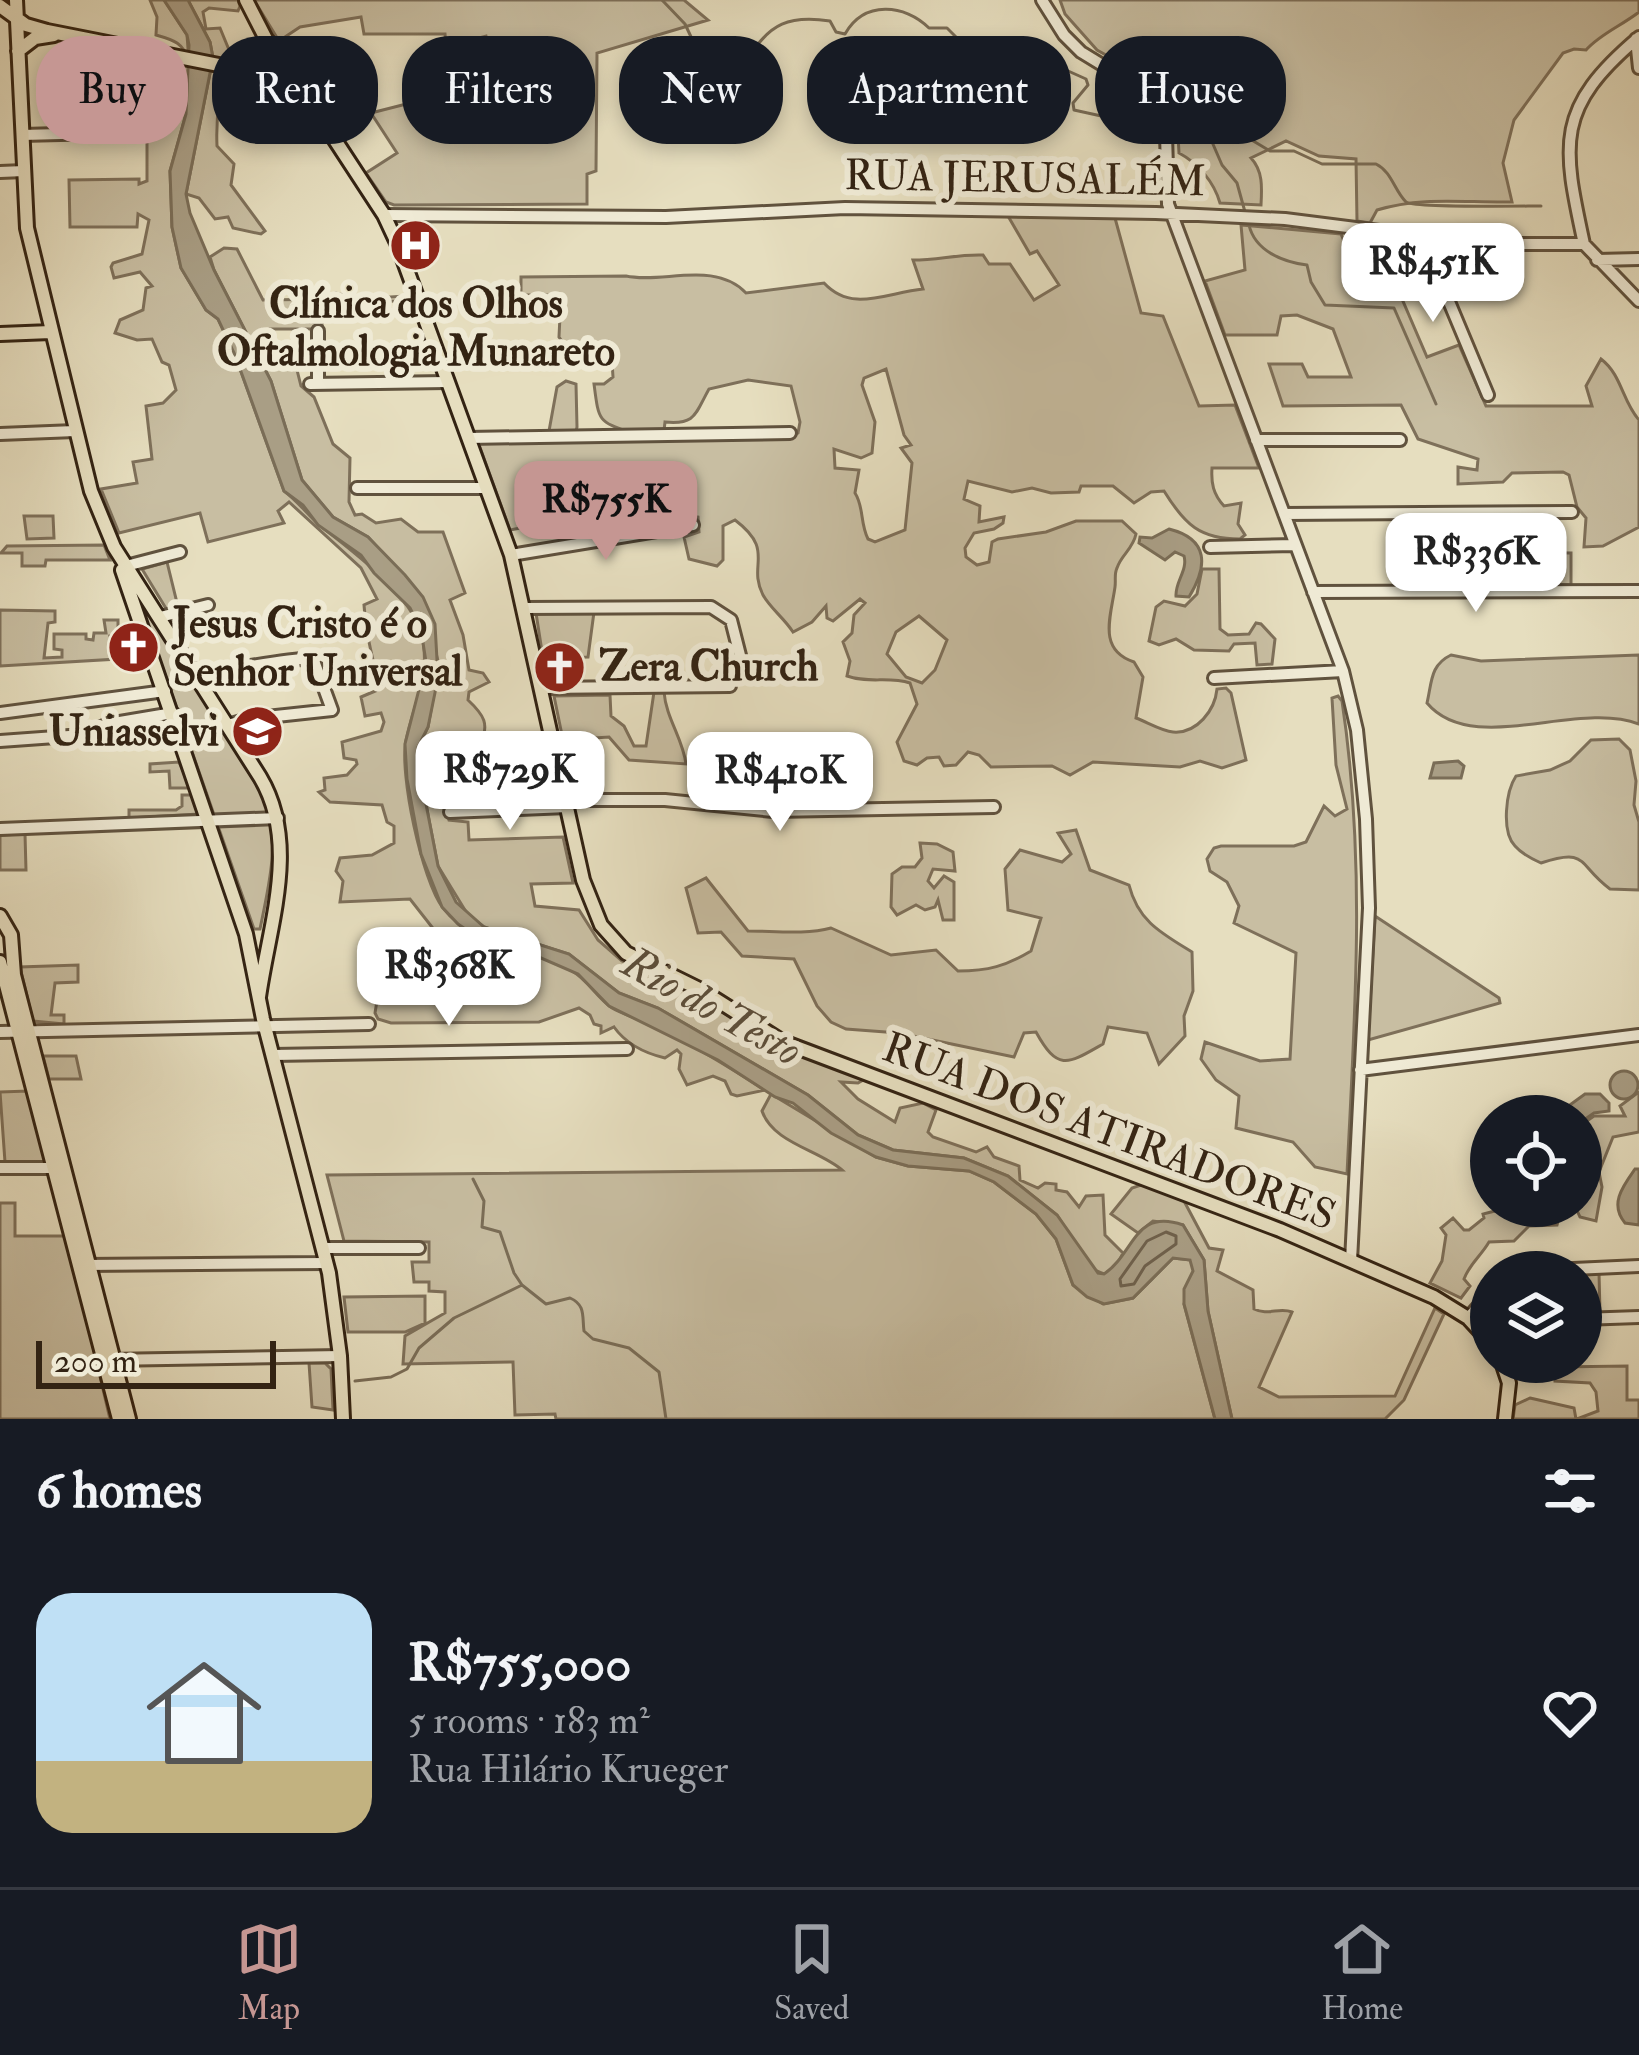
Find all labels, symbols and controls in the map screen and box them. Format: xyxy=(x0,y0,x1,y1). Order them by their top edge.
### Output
chip: Buy xyxy=(36,36,188,144)
chip: Rent xyxy=(212,36,378,144)
chip: Filters xyxy=(402,36,595,144)
chip: New xyxy=(619,36,783,144)
chip: Apartment xyxy=(807,36,1071,144)
chip: House xyxy=(1095,36,1286,144)
street label: RUA JERUSALÉM xyxy=(844,148,1206,208)
hospital icon: Clínica dos Olhos Oftalmologia Munareto xyxy=(388,217,444,273)
pin: R$451K xyxy=(1335,223,1531,325)
text: R$451K xyxy=(1368,237,1498,286)
place label: Clínica dos Olhos Oftalmologia Munareto xyxy=(217,278,615,378)
pin: R$755K xyxy=(508,461,704,563)
text: R$755K xyxy=(541,475,671,524)
pin: R$336K xyxy=(1378,513,1574,615)
text: R$336K xyxy=(1413,527,1539,576)
place label: Jesus Cristo é o Senhor Universal xyxy=(171,598,463,698)
church icon: Jesus Cristo é o Senhor Universal xyxy=(106,620,162,676)
church icon: Zera Church xyxy=(532,639,588,695)
place label: Zera Church xyxy=(599,641,818,693)
school or university icon: Uniasselvi xyxy=(230,704,286,760)
place label: Uniasselvi xyxy=(48,706,219,758)
pin: R$729K xyxy=(412,731,608,833)
pin: R$410K xyxy=(682,732,878,834)
text: R$729K xyxy=(443,745,577,794)
text: R$410K xyxy=(714,746,846,795)
pin: R$368K xyxy=(351,927,547,1029)
water label: Rio do Testo xyxy=(612,934,812,1079)
text: R$368K xyxy=(384,941,514,990)
street label: RUA DOS ATIRADORES xyxy=(875,1022,1343,1242)
map controls xyxy=(1470,1095,1602,1383)
button: locate xyxy=(1470,1095,1602,1227)
button: layers xyxy=(1470,1251,1602,1383)
scale bar xyxy=(36,1335,276,1388)
text: 200 m xyxy=(54,1341,137,1382)
icon: filters xyxy=(1537,1458,1603,1524)
text: 6 homes xyxy=(36,1459,202,1523)
text: R$755,000 xyxy=(408,1632,631,1696)
icon: home xyxy=(132,1641,276,1785)
icon: heart xyxy=(1537,1680,1603,1746)
text: 5 rooms · 183 m² xyxy=(408,1696,650,1745)
text: Rua Hilário Krueger xyxy=(408,1745,728,1794)
tab: Map xyxy=(236,1916,302,2029)
tab: Saved xyxy=(774,1916,849,2029)
tab: Home xyxy=(1321,1916,1403,2029)

